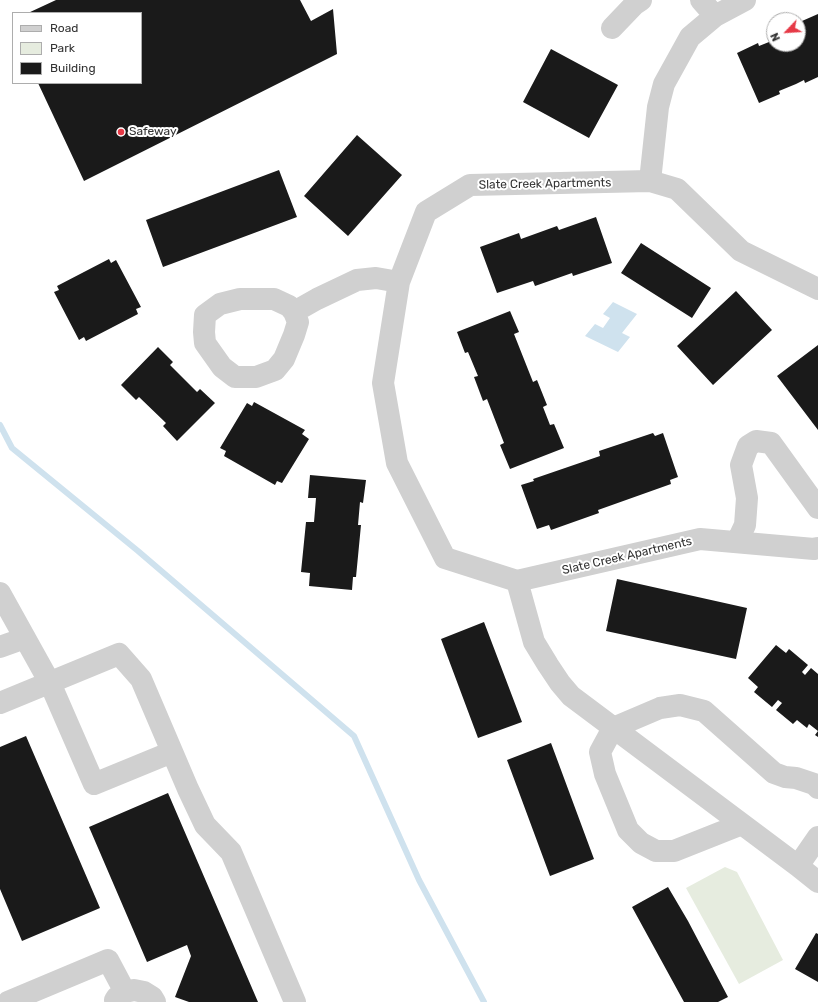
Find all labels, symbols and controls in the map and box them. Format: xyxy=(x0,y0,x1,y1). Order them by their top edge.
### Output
legend xyxy=(12,12,142,84)
north arrow xyxy=(766,12,806,52)
text: Road xyxy=(50,21,78,35)
text: N xyxy=(768,31,783,43)
text: Park xyxy=(50,41,75,55)
text: Building xyxy=(50,61,96,75)
place label: Safeway xyxy=(129,125,177,139)
marker: Safeway xyxy=(116,127,126,137)
street label: Slate Creek Apartments xyxy=(479,176,611,192)
street label: Slate Creek Apartments xyxy=(561,534,693,578)

